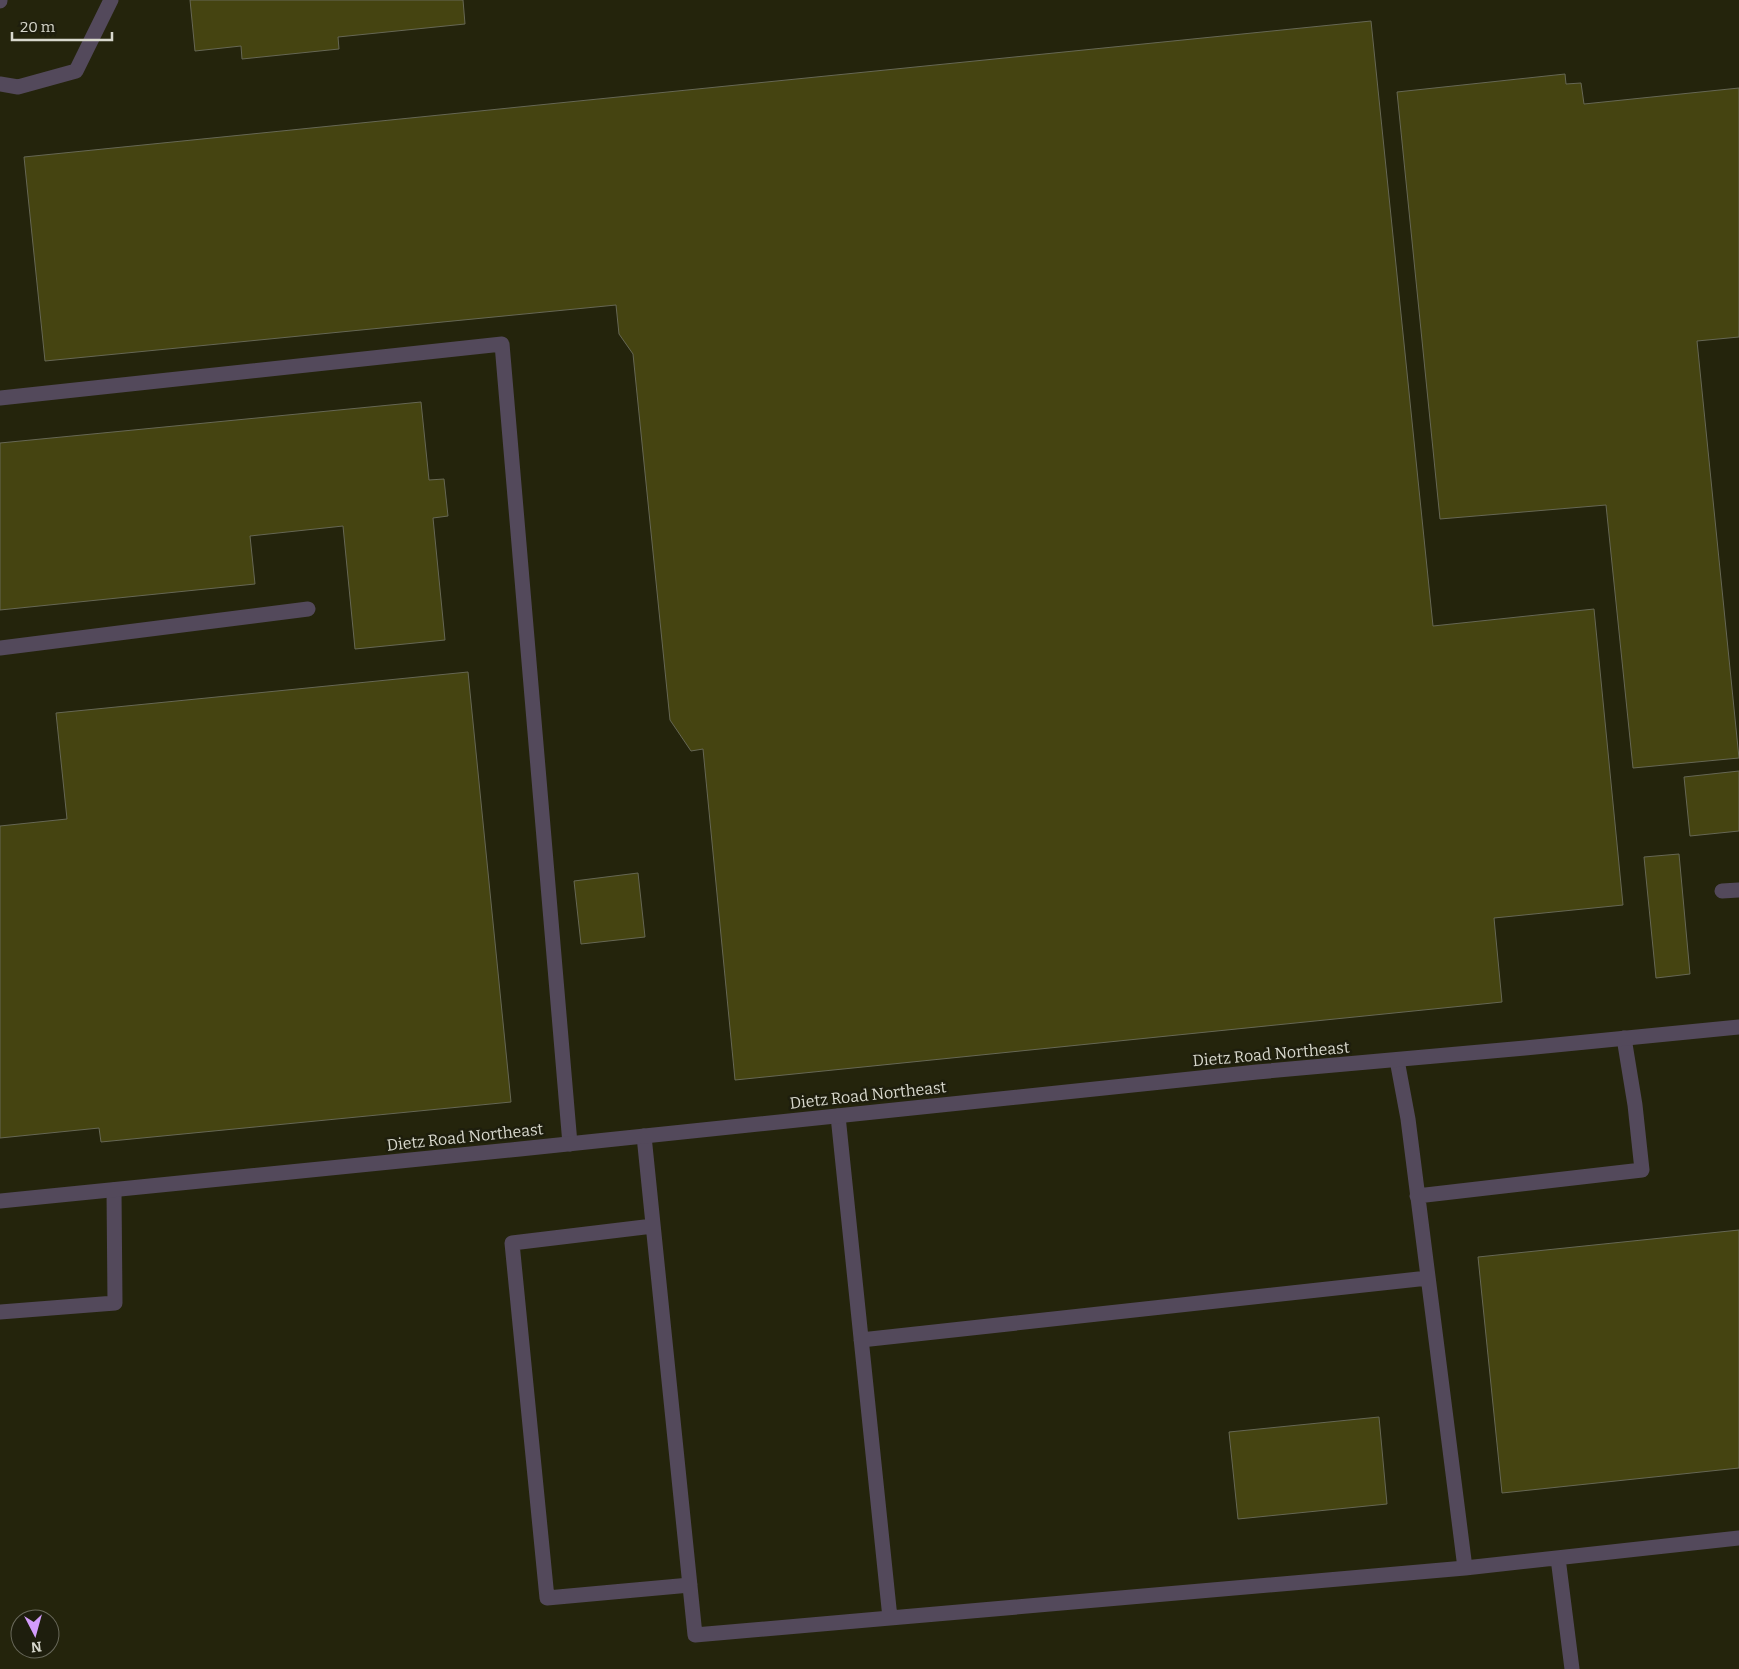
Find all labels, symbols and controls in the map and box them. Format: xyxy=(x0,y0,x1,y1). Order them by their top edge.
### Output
scale bar xyxy=(12,10,112,42)
text: 20 m xyxy=(20,18,56,36)
street label: Dietz Road Northeast xyxy=(1192,1038,1350,1070)
street label: Dietz Road Northeast xyxy=(789,1077,947,1113)
street label: Dietz Road Northeast xyxy=(386,1119,544,1155)
north arrow xyxy=(10,1609,60,1659)
text: N xyxy=(30,1637,43,1655)

